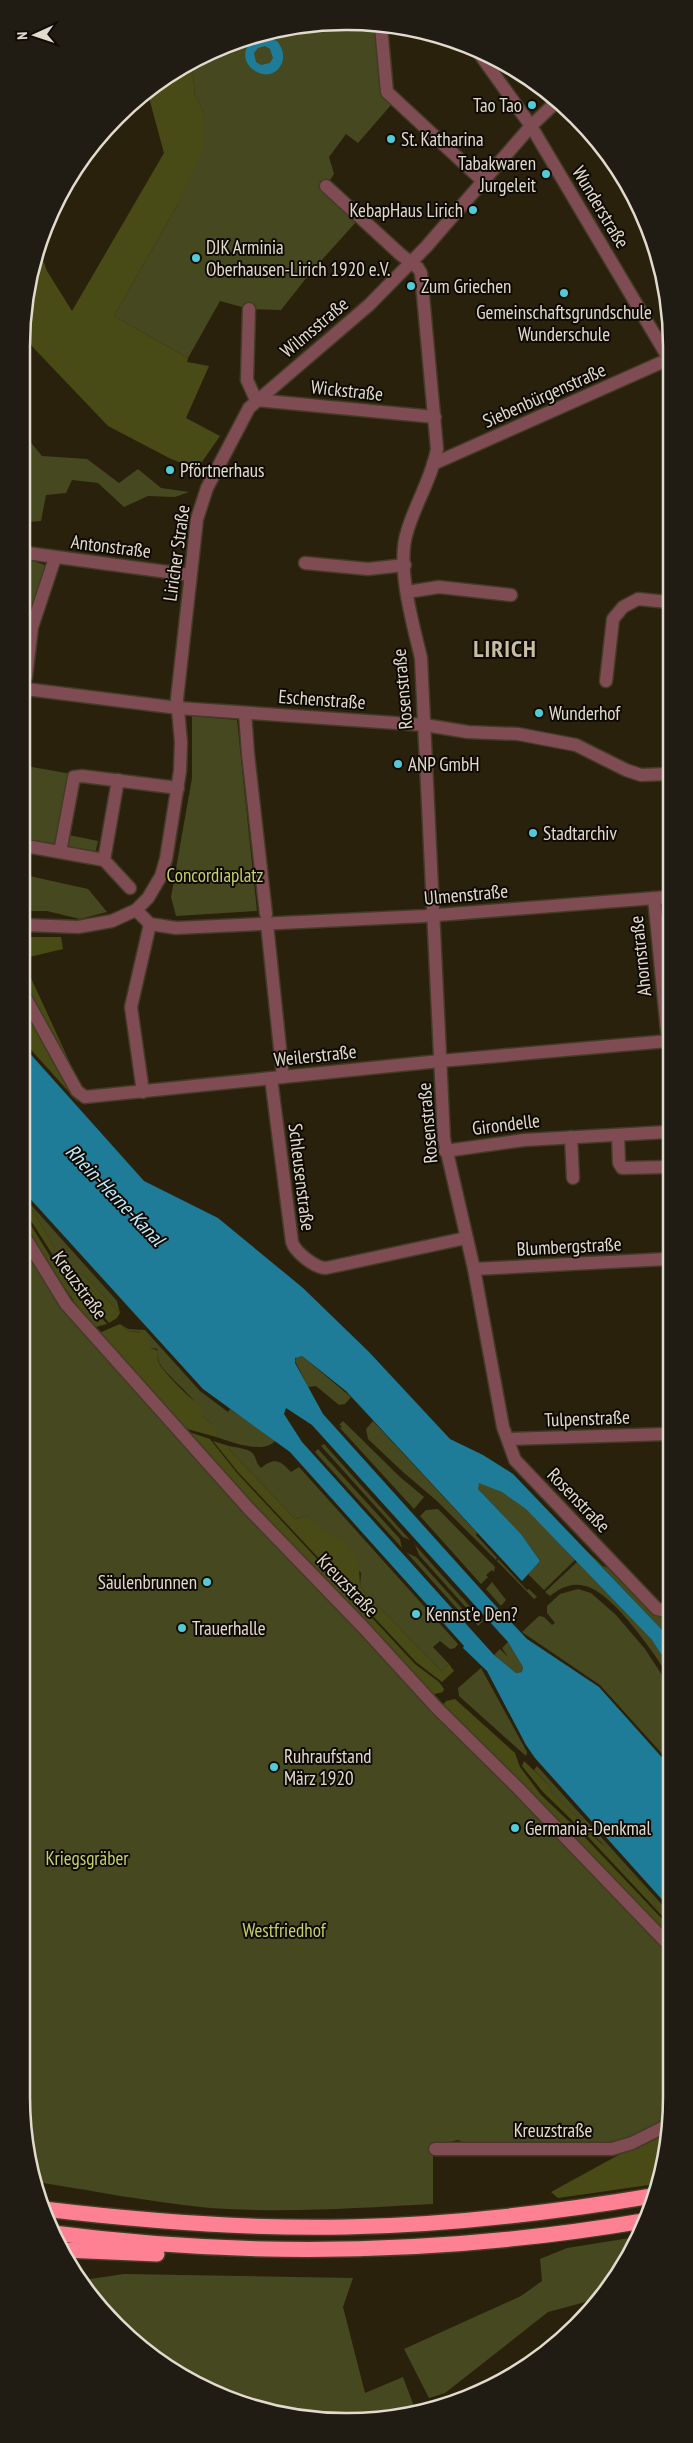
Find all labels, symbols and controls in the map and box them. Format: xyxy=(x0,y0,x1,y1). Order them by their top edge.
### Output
north arrow xyxy=(10,10,60,60)
text: N xyxy=(13,31,31,40)
place label: Tao Tao xyxy=(473,93,522,117)
marker: Tao Tao xyxy=(526,99,538,111)
place label: St. Katharina xyxy=(401,127,484,151)
marker: St. Katharina xyxy=(385,133,397,145)
place label: Tabakwaren Jurgeleit xyxy=(458,151,537,197)
street label: Wunderstraße xyxy=(567,162,635,253)
marker: Tabakwaren Jurgeleit xyxy=(540,168,552,180)
place label: KebapHaus Lirich xyxy=(349,198,463,222)
marker: KebapHaus Lirich xyxy=(467,204,479,216)
place label: DJK Arminia Oberhausen-Lirich 1920 e.V. xyxy=(206,235,390,281)
marker: DJK Arminia Oberhausen-Lirich 1920 e.V. xyxy=(190,252,202,264)
place label: Zum Griechen xyxy=(421,274,511,298)
marker: Zum Griechen xyxy=(405,280,417,292)
marker: Gemeinschaftsgrundschule Wunderschule xyxy=(558,287,570,299)
street label: Wilmsstraße xyxy=(275,291,353,362)
place label: Gemeinschaftsgrundschule Wunderschule xyxy=(476,300,652,346)
street label: Siebenbürgenstraße xyxy=(479,357,609,433)
street label: Wickstraße xyxy=(310,374,385,406)
place label: Pförtnerhaus xyxy=(180,458,264,482)
marker: Pförtnerhaus xyxy=(164,464,176,476)
street label: Liricher Straße xyxy=(157,503,195,603)
street label: Antonstraße xyxy=(70,529,153,563)
district label: LIRICH xyxy=(473,633,537,664)
street label: Rosenstraße xyxy=(387,648,417,730)
street label: Eschenstraße xyxy=(278,684,367,714)
place label: Wunderhof xyxy=(549,701,621,725)
marker: Wunderhof xyxy=(533,707,545,719)
place label: ANP GmbH xyxy=(408,752,479,776)
marker: ANP GmbH xyxy=(392,758,404,770)
place label: Stadtarchiv xyxy=(543,821,617,845)
marker: Stadtarchiv xyxy=(527,827,539,839)
park label: Concordiaplatz xyxy=(167,863,264,887)
street label: Ulmenstraße xyxy=(423,878,509,910)
street label: Ahornstraße xyxy=(624,914,656,997)
street label: Weilerstraße xyxy=(272,1039,358,1071)
street label: Rosenstraße xyxy=(412,1082,442,1164)
street label: Girondelle xyxy=(471,1108,541,1140)
street label: Schleusenstraße xyxy=(284,1122,321,1232)
water label: Rhein-Herne-Kanal xyxy=(60,1139,172,1253)
street label: Blumbergstraße xyxy=(516,1231,622,1261)
street label: Kreuzstraße xyxy=(47,1246,113,1324)
street label: Tulpenstraße xyxy=(544,1405,630,1431)
street label: Rosenstraße xyxy=(542,1463,616,1537)
street label: Kreuzstraße xyxy=(312,1548,384,1622)
place label: Säulenbrunnen xyxy=(98,1570,197,1594)
marker: Säulenbrunnen xyxy=(201,1576,213,1588)
place label: Kennst'e Den? xyxy=(426,1602,518,1626)
marker: Kennst'e Den? xyxy=(410,1608,422,1620)
place label: Trauerhalle xyxy=(192,1616,266,1640)
marker: Trauerhalle xyxy=(176,1622,188,1634)
place label: Ruhraufstand März 1920 xyxy=(284,1744,371,1790)
marker: Ruhraufstand März 1920 xyxy=(268,1761,280,1773)
place label: Germania-Denkmal xyxy=(525,1816,651,1840)
marker: Germania-Denkmal xyxy=(509,1822,521,1834)
park label: Kriegsgräber xyxy=(46,1846,129,1870)
park label: Westfriedhof xyxy=(242,1918,327,1942)
street label: Kreuzstraße xyxy=(514,2118,592,2142)

